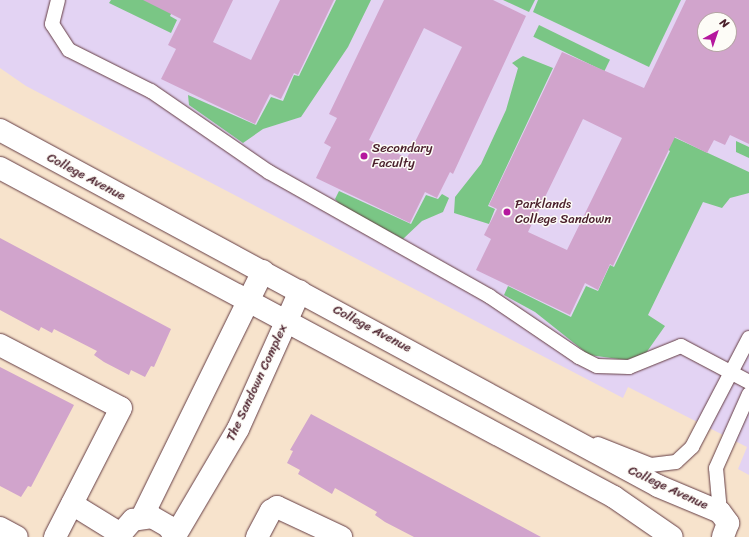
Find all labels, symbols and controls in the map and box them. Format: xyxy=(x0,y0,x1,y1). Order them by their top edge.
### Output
north arrow xyxy=(697,12,737,52)
text: N xyxy=(715,13,733,33)
place label: Secondary Faculty xyxy=(372,141,432,172)
street label: College Avenue xyxy=(44,150,128,204)
marker: Secondary Faculty xyxy=(359,151,369,161)
place label: Parklands College Sandown xyxy=(515,197,611,228)
marker: Parklands College Sandown xyxy=(502,207,512,217)
street label: College Avenue xyxy=(330,302,414,356)
street label: The Sandown Complex xyxy=(223,322,291,444)
street label: College Avenue xyxy=(625,463,711,513)

